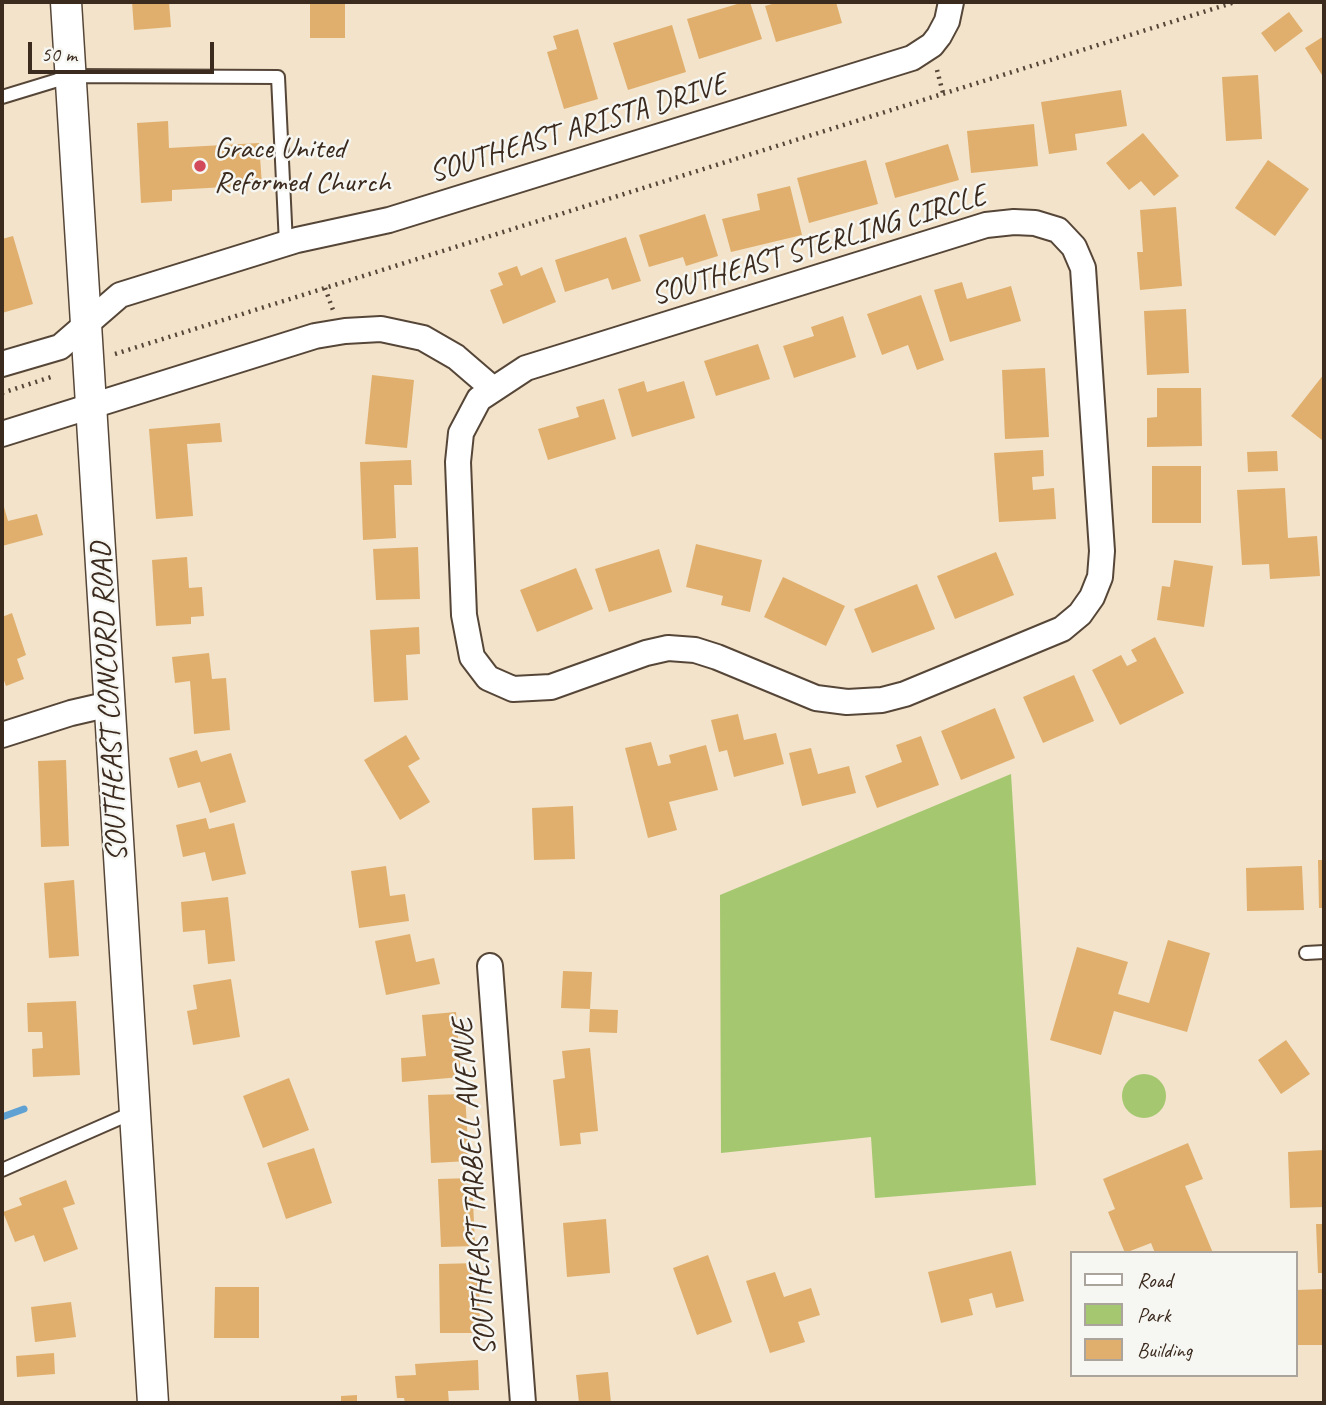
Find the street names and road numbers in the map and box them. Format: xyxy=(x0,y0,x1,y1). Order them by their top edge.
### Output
street label: SOUTHEAST ARISTA DRIVE xyxy=(425,67,731,191)
street label: SOUTHEAST STERLING CIRCLE xyxy=(647,178,991,314)
street label: SOUTHEAST CONCORD ROAD xyxy=(84,541,136,863)
street label: SOUTHEAST TARBELL AVENUE xyxy=(445,1017,505,1357)

